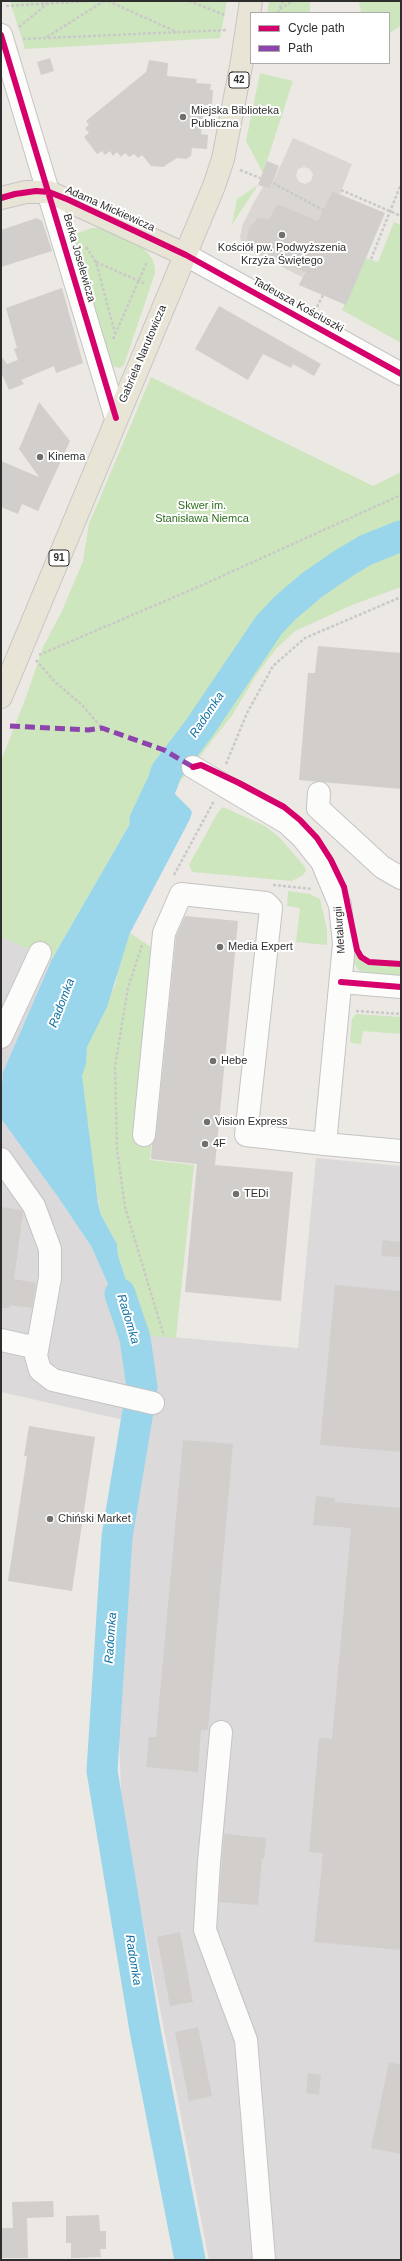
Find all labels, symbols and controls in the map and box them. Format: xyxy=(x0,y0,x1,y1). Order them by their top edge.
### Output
legend xyxy=(250,12,390,64)
text: Cycle path xyxy=(288,21,345,35)
text: Path xyxy=(288,41,313,55)
road number: 42 xyxy=(229,72,249,88)
place label: Miejska Biblioteka Publiczna xyxy=(191,104,279,130)
marker: Miejska Biblioteka Publiczna xyxy=(178,112,188,122)
street label: Adama Mickiewicza xyxy=(63,183,157,235)
street label: Berka Joselewicza xyxy=(60,212,98,304)
marker: Kościół pw. Podwyższenia Krzyża Świętego xyxy=(277,230,287,240)
place label: Kościół pw. Podwyższenia Krzyża Świętego xyxy=(218,241,346,267)
street label: Tadeusza Kościuszki xyxy=(250,274,346,336)
street label: Gabriela Narutowicza xyxy=(116,303,170,405)
place label: Kinema xyxy=(48,450,85,464)
marker: Kinema xyxy=(35,452,45,462)
park label: Skwer im. Stanisława Niemca xyxy=(155,499,249,525)
road number: 91 xyxy=(49,550,69,566)
water label: Radomka xyxy=(187,690,227,740)
street label: Metalurgii xyxy=(332,906,348,954)
place label: Media Expert xyxy=(228,940,293,954)
marker: Media Expert xyxy=(215,942,225,952)
water label: Radomka xyxy=(46,976,78,1030)
place label: Hebe xyxy=(221,1054,247,1068)
marker: Hebe xyxy=(208,1056,218,1066)
place label: Vision Express xyxy=(215,1115,288,1129)
marker: Vision Express xyxy=(202,1117,212,1127)
place label: 4F xyxy=(213,1137,226,1151)
marker: 4F xyxy=(200,1139,210,1149)
place label: TEDi xyxy=(244,1187,268,1201)
marker: TEDi xyxy=(231,1189,241,1199)
water label: Radomka xyxy=(114,1292,142,1346)
place label: Chiński Market xyxy=(58,1512,131,1526)
marker: Chiński Market xyxy=(45,1514,55,1524)
water label: Radomka xyxy=(102,1612,120,1664)
water label: Radomka xyxy=(122,1934,144,1986)

